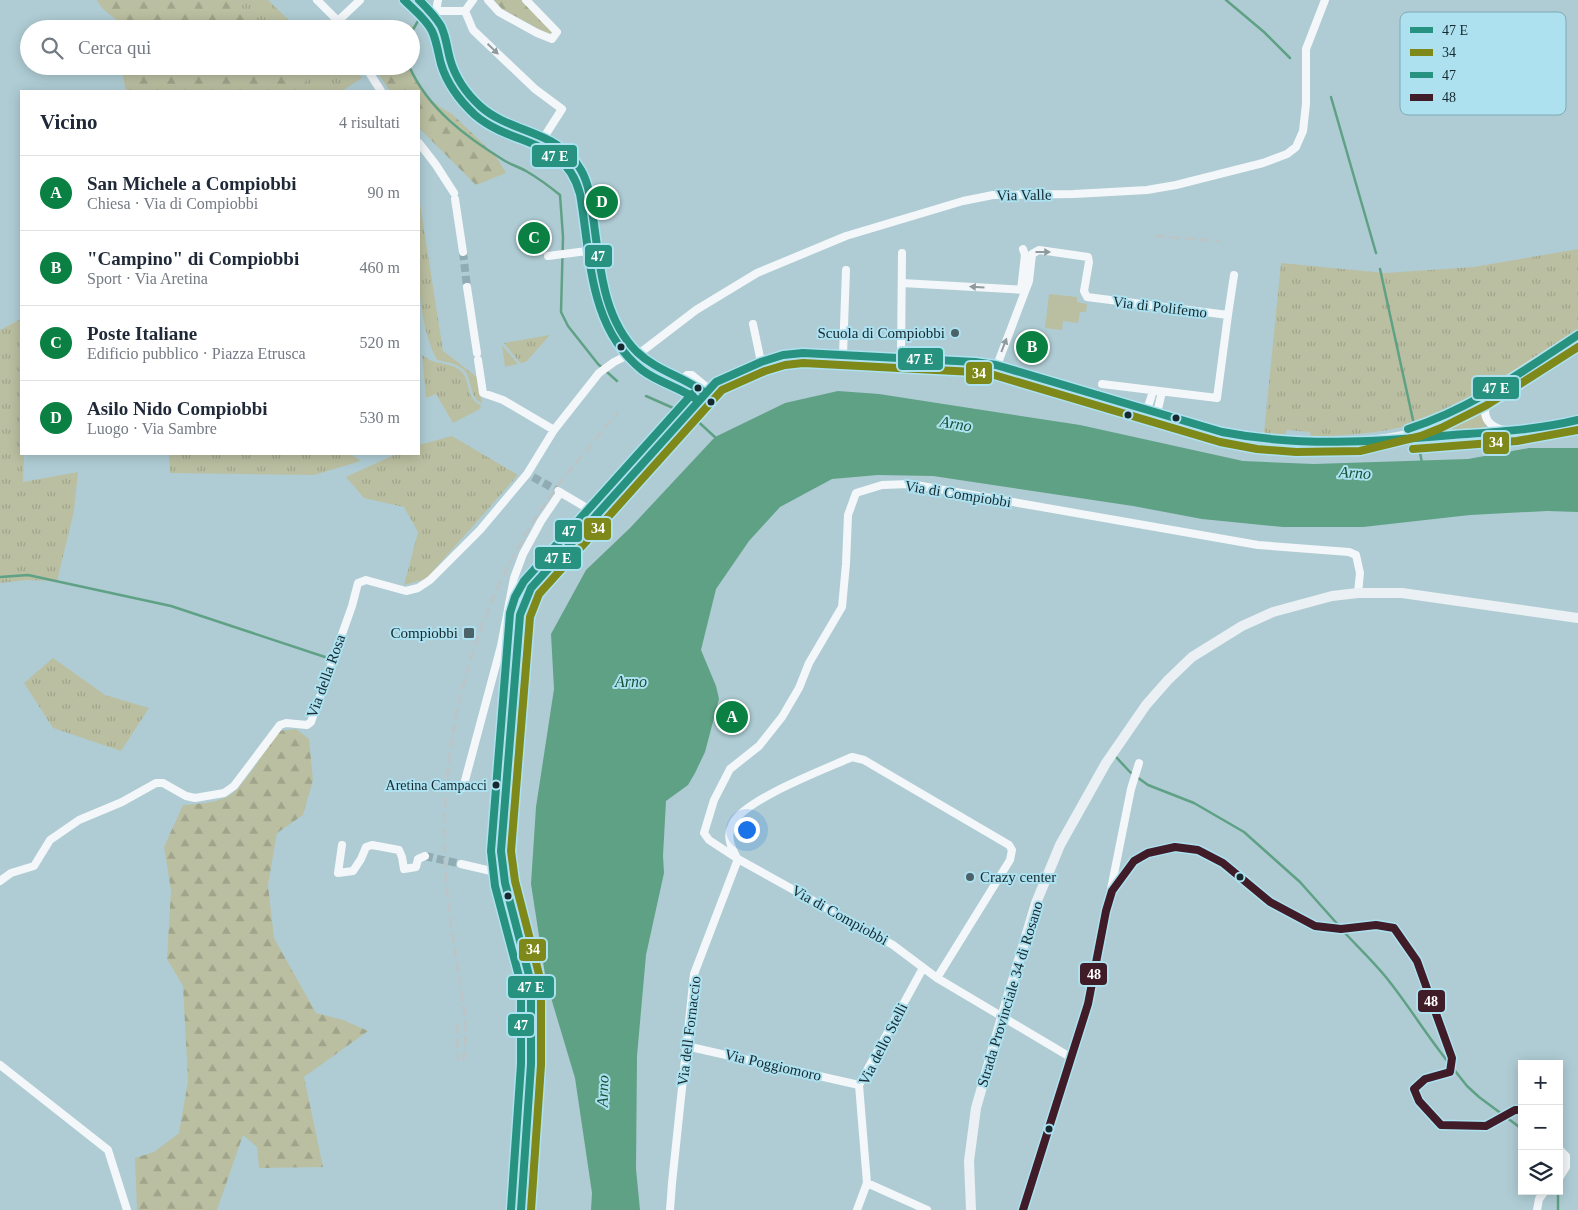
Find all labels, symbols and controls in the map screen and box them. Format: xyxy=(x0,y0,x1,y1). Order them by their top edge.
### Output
legend xyxy=(1400,12,1566,115)
search box xyxy=(20,20,420,75)
text: 47 E xyxy=(1442,23,1468,38)
icon: search xyxy=(38,34,66,62)
text: Cerca qui xyxy=(78,37,151,58)
one-way arrow xyxy=(487,43,499,55)
text: 34 xyxy=(1442,45,1456,60)
text: 47 xyxy=(1442,68,1456,83)
text: 48 xyxy=(1442,90,1456,105)
text: Vicino xyxy=(40,110,98,134)
text: 4 risultati xyxy=(339,114,400,131)
line badge: 47 E xyxy=(531,144,578,168)
text: 47 E xyxy=(542,149,568,164)
text: San Michele a Compiobbi xyxy=(87,173,297,194)
pin: D xyxy=(586,183,618,221)
text: A xyxy=(50,184,62,201)
text: 90 m xyxy=(368,184,400,201)
street label: Via Valle xyxy=(996,187,1052,203)
text: Chiesa · Via di Compiobbi xyxy=(87,195,258,212)
pin: C xyxy=(518,219,550,257)
line badge: 47 xyxy=(584,244,613,268)
text: "Campino" di Compiobbi xyxy=(87,248,299,269)
one-way arrow xyxy=(1035,248,1051,256)
text: 47 xyxy=(591,249,605,264)
text: B xyxy=(51,259,61,276)
text: 460 m xyxy=(360,259,400,276)
text: Sport · Via Aretina xyxy=(87,270,208,287)
one-way arrow xyxy=(968,283,984,291)
street label: Via di Polifemo xyxy=(1112,293,1208,321)
text: Poste Italiane xyxy=(87,323,197,344)
place label: Scuola di Compiobbi xyxy=(818,325,945,341)
marker: Scuola di Compiobbi xyxy=(949,327,961,339)
pin: B xyxy=(1016,328,1048,366)
text: C xyxy=(50,334,62,351)
text: 520 m xyxy=(360,334,400,351)
one-way arrow xyxy=(1000,337,1008,352)
unlabelled marker xyxy=(616,342,626,352)
text: Edificio pubblico · Piazza Etrusca xyxy=(87,345,306,362)
line badge: 47 E xyxy=(897,347,944,371)
text: 47 E xyxy=(907,352,933,367)
line badge: 34 xyxy=(965,361,993,385)
text: 34 xyxy=(972,366,986,381)
line badge: 47 E xyxy=(1472,376,1520,400)
text: 47 E xyxy=(1483,381,1509,396)
unlabelled marker xyxy=(693,383,703,393)
unlabelled marker xyxy=(706,397,716,407)
text: Asilo Nido Compiobbi xyxy=(87,398,268,419)
text: D xyxy=(50,409,62,426)
text: 530 m xyxy=(360,409,400,426)
unlabelled marker xyxy=(1123,410,1133,420)
water label: Arno xyxy=(938,412,973,434)
unlabelled marker xyxy=(1171,413,1181,423)
text: Luogo · Via Sambre xyxy=(87,420,217,437)
line badge: 34 xyxy=(1482,431,1510,455)
text: 34 xyxy=(1489,435,1503,450)
water label: Arno xyxy=(1338,463,1371,482)
street label: Via di Compiobbi xyxy=(904,478,1012,510)
line badge: 34 xyxy=(583,517,612,541)
line badge: 47 xyxy=(554,519,583,543)
text: 34 xyxy=(591,521,605,536)
text: 47 xyxy=(562,524,576,539)
line badge: 47 E xyxy=(534,546,582,570)
text: 47 E xyxy=(545,551,571,566)
place label: Compiobbi xyxy=(390,625,458,641)
marker: Compiobbi xyxy=(462,626,476,640)
street label: Via della Rosa xyxy=(304,632,349,720)
water label: Arno xyxy=(614,673,647,690)
pin: A xyxy=(716,698,748,736)
place label: Aretina Campacci xyxy=(386,778,487,793)
marker: Aretina Campacci xyxy=(491,780,501,790)
your location xyxy=(734,817,760,843)
place label: Crazy center xyxy=(980,869,1056,885)
marker: Crazy center xyxy=(964,871,976,883)
unlabelled marker xyxy=(1235,872,1245,882)
street label: Via di Compiobbi xyxy=(789,882,891,948)
unlabelled marker xyxy=(503,891,513,901)
street label: Strada Provinciale 34 di Rosano xyxy=(974,899,1046,1089)
line badge: 34 xyxy=(518,938,547,962)
text: 34 xyxy=(526,942,540,957)
line badge: 48 xyxy=(1079,962,1108,986)
text: 48 xyxy=(1087,967,1101,982)
line badge: 47 E xyxy=(507,975,555,999)
street label: Via dell Fornaccio xyxy=(674,975,704,1087)
text: 47 E xyxy=(518,980,544,995)
line badge: 48 xyxy=(1417,989,1446,1013)
text: 48 xyxy=(1424,994,1438,1009)
street label: Via dello Stelli xyxy=(855,1000,911,1088)
line badge: 47 xyxy=(507,1013,535,1037)
text: 47 xyxy=(514,1018,528,1033)
street label: Via Poggiomoro xyxy=(723,1046,823,1084)
map controls xyxy=(1518,1060,1563,1195)
button: + xyxy=(1518,1060,1563,1105)
water label: Arno xyxy=(593,1075,612,1108)
button: − xyxy=(1518,1105,1563,1150)
unlabelled marker xyxy=(1044,1124,1054,1134)
button: layers xyxy=(1518,1150,1563,1195)

